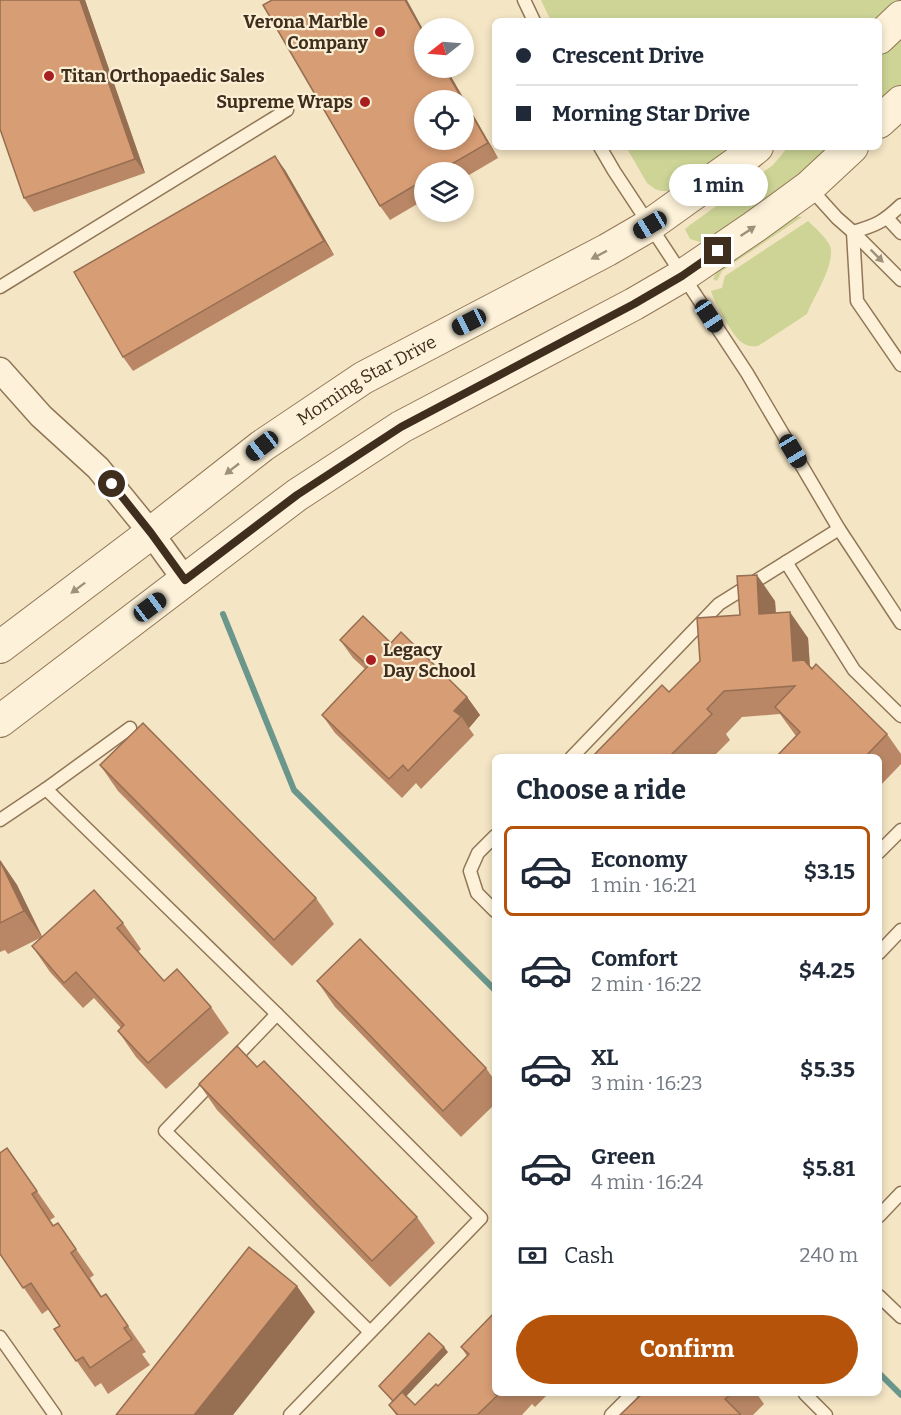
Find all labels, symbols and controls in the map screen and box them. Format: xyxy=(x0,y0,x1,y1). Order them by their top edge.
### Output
place label: Verona Marble Company xyxy=(243,11,369,54)
north arrow xyxy=(414,18,474,78)
map controls xyxy=(414,18,474,222)
marker: Verona Marble Company xyxy=(373,25,387,39)
text: Crescent Drive xyxy=(552,42,704,69)
place label: Titan Orthopaedic Sales xyxy=(61,65,265,87)
marker: Titan Orthopaedic Sales xyxy=(42,69,56,83)
button: locate xyxy=(414,90,474,150)
place label: Supreme Wraps xyxy=(216,91,353,113)
marker: Supreme Wraps xyxy=(358,95,372,109)
text: Morning Star Drive xyxy=(552,100,750,127)
button: layers xyxy=(414,162,474,222)
callout: 1 min xyxy=(668,164,768,206)
text: 1 min xyxy=(693,173,744,197)
car xyxy=(630,208,670,242)
one-way arrow xyxy=(739,225,755,237)
route end xyxy=(704,237,731,264)
one-way arrow xyxy=(870,248,884,262)
one-way arrow xyxy=(590,250,607,260)
car xyxy=(691,296,727,336)
car xyxy=(449,306,489,338)
street label: Morning Star Drive xyxy=(293,331,440,430)
car xyxy=(242,428,282,464)
car xyxy=(776,431,810,471)
one-way arrow xyxy=(225,463,240,475)
route start xyxy=(98,470,125,497)
one-way arrow xyxy=(70,582,85,594)
car xyxy=(130,589,170,625)
place label: Legacy Day School xyxy=(383,639,476,682)
marker: Legacy Day School xyxy=(364,653,378,667)
text: Choose a ride xyxy=(516,774,686,806)
icon: car xyxy=(519,844,573,898)
text: Economy xyxy=(591,846,687,873)
text: $3.15 xyxy=(804,858,855,885)
text: 1 min · 16:21 xyxy=(591,873,696,897)
icon: car xyxy=(519,943,573,997)
text: Comfort xyxy=(591,945,678,972)
text: $4.25 xyxy=(799,957,855,984)
text: 2 min · 16:22 xyxy=(591,972,702,996)
icon: car xyxy=(519,1042,573,1096)
text: XL xyxy=(591,1044,618,1071)
text: $5.35 xyxy=(800,1056,855,1083)
text: 3 min · 16:23 xyxy=(591,1071,703,1095)
icon: car xyxy=(519,1141,573,1195)
text: Green xyxy=(591,1143,655,1170)
text: $5.81 xyxy=(802,1155,855,1182)
text: 4 min · 16:24 xyxy=(591,1170,703,1194)
icon: cash xyxy=(516,1239,549,1272)
text: Cash xyxy=(564,1242,614,1269)
text: 240 m xyxy=(800,1243,858,1267)
button: Confirm xyxy=(516,1315,858,1384)

